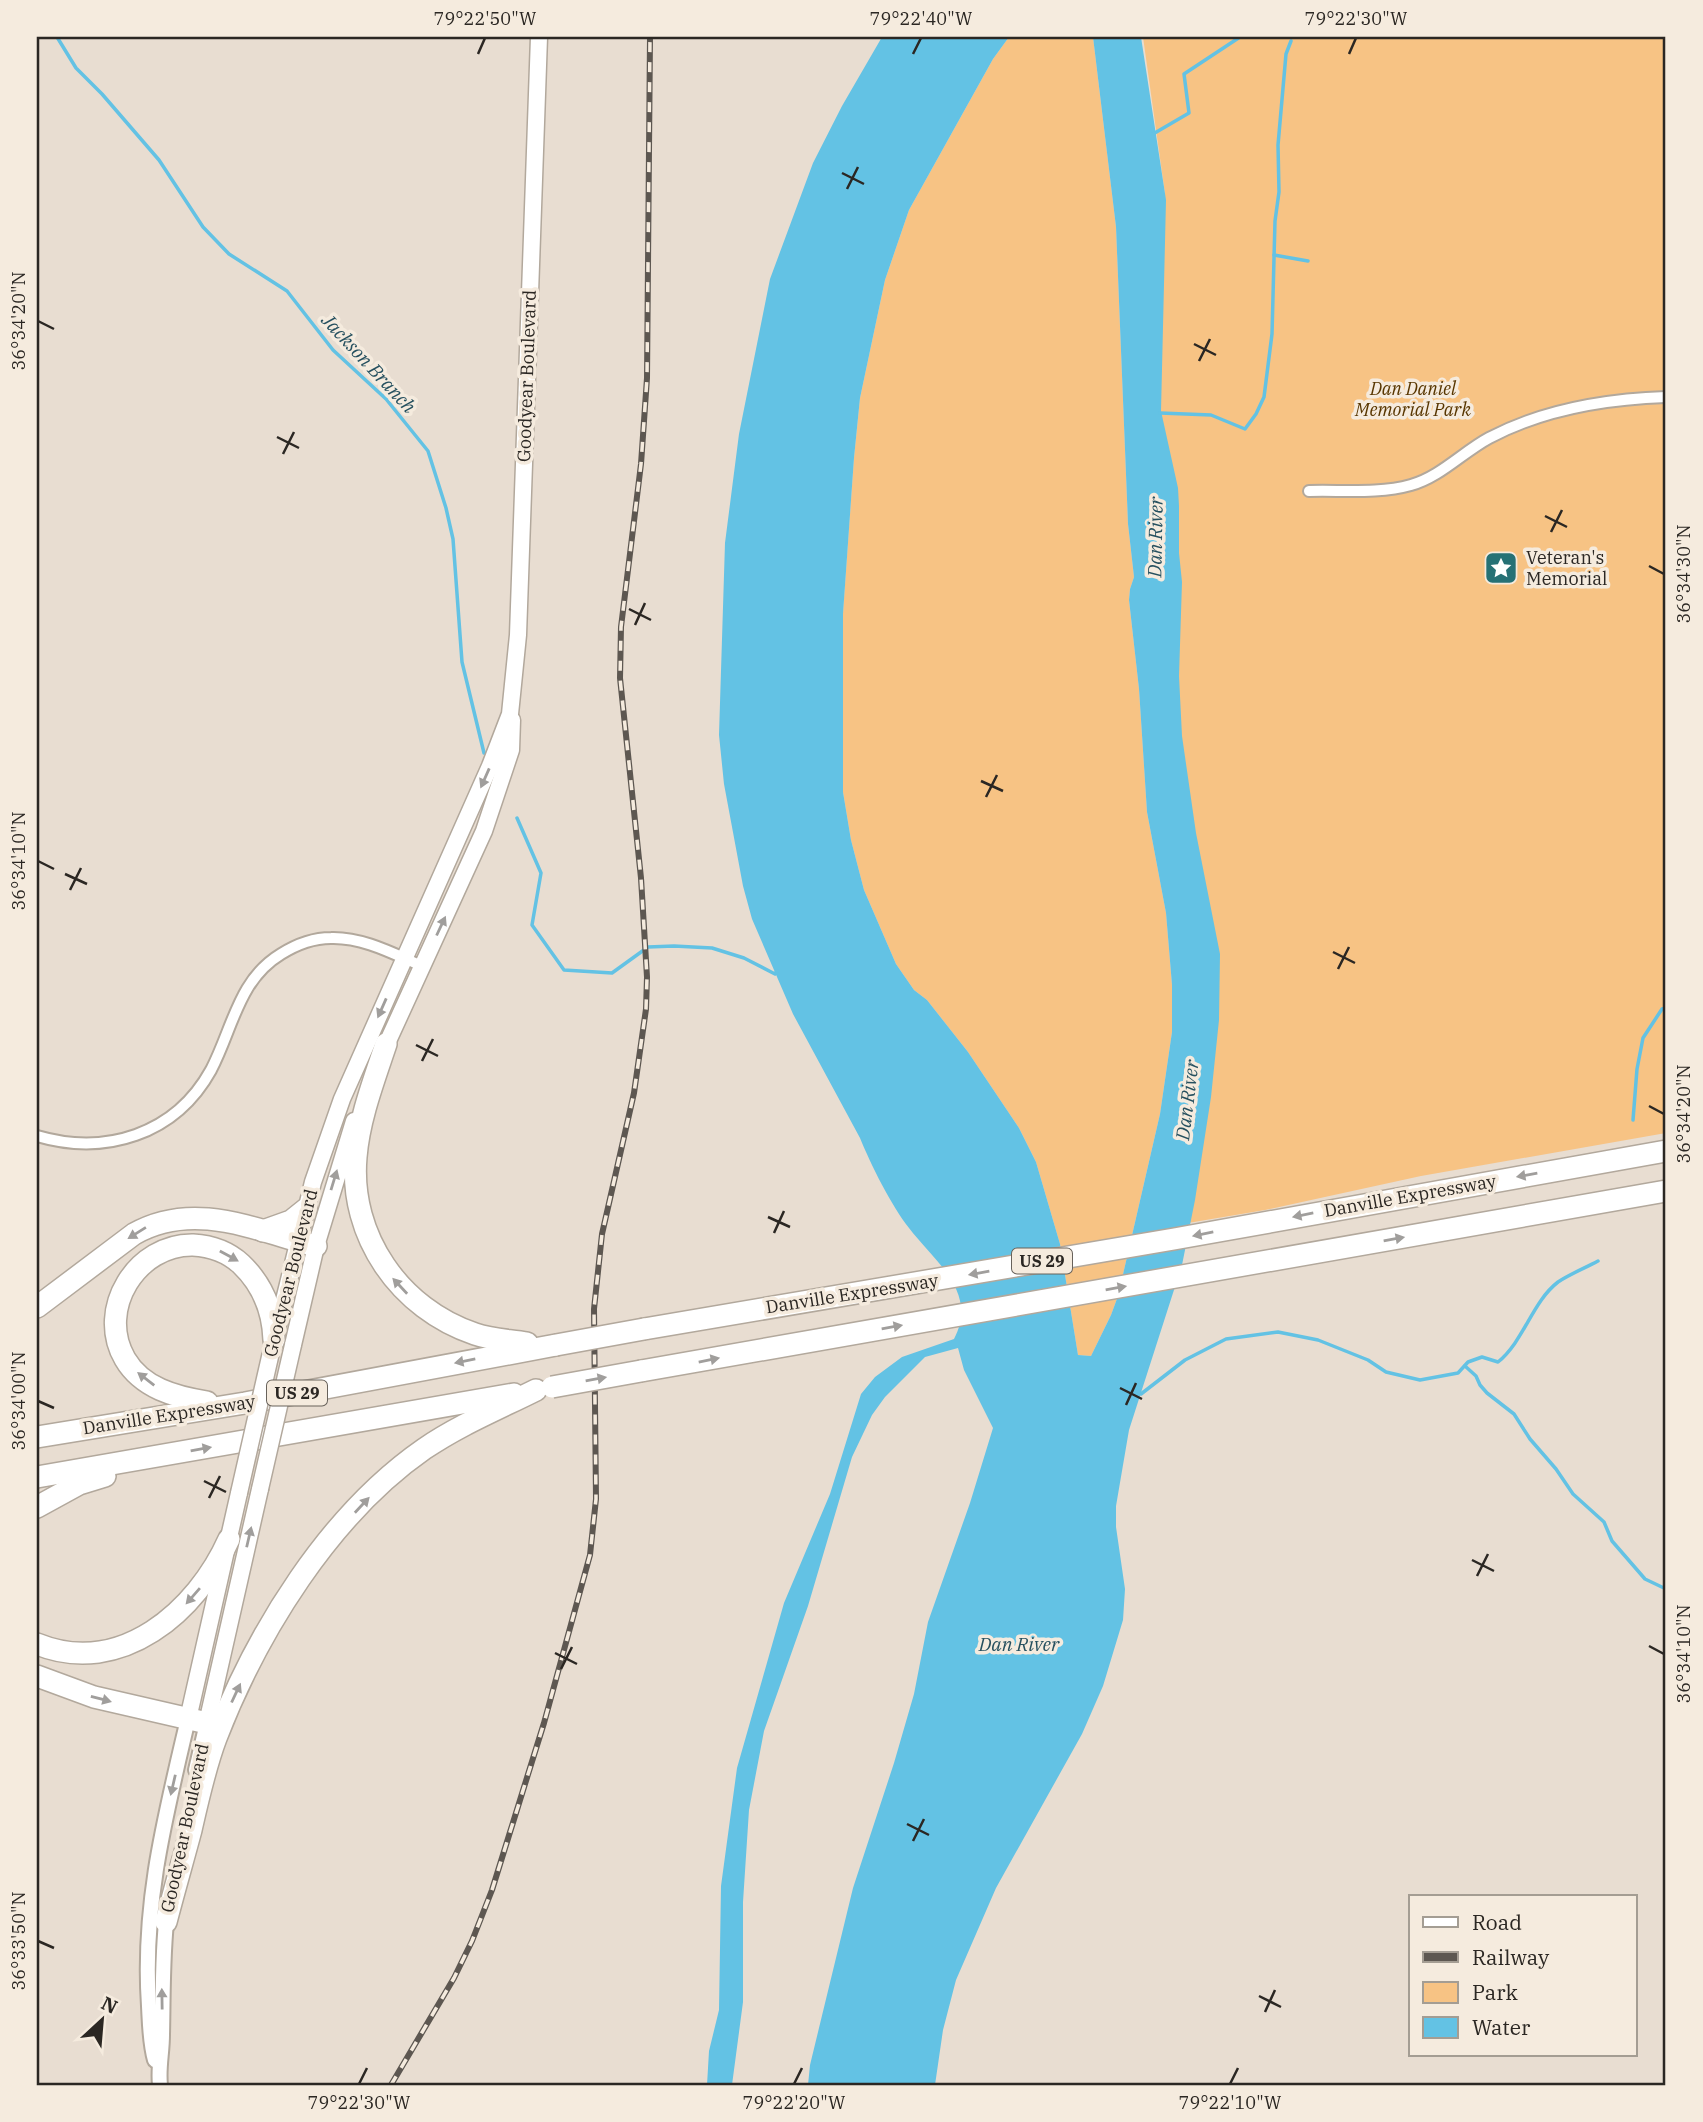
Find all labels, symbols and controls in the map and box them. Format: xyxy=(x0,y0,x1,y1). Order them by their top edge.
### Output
text: 79°22'50"W xyxy=(434,7,537,30)
text: 79°22'40"W xyxy=(870,7,973,30)
text: 79°22'30"W xyxy=(1305,7,1408,30)
text: 36°34'20"N xyxy=(7,272,30,371)
street label: Goodyear Boulevard xyxy=(512,289,541,463)
water label: Jackson Branch xyxy=(316,307,422,418)
park label: Dan Daniel Memorial Park xyxy=(1354,377,1471,421)
water label: Dan River xyxy=(1142,496,1168,579)
text: 36°34'30"N xyxy=(1672,525,1695,624)
place label: Veteran's Memorial xyxy=(1526,546,1608,590)
place icon: Veteran's Memorial xyxy=(1482,549,1520,587)
one-way arrow xyxy=(479,768,491,788)
text: 36°34'10"N xyxy=(7,812,30,911)
one-way arrow xyxy=(436,915,447,936)
one-way arrow xyxy=(376,998,388,1018)
water label: Dan River xyxy=(1170,1058,1204,1142)
text: 36°34'20"N xyxy=(1672,1065,1695,1164)
street label: Danville Expressway xyxy=(1322,1169,1498,1222)
one-way arrow xyxy=(330,1170,340,1191)
one-way arrow xyxy=(1516,1170,1538,1181)
street label: Goodyear Boulevard xyxy=(259,1186,323,1359)
one-way arrow xyxy=(1292,1210,1314,1221)
one-way arrow xyxy=(127,1227,147,1240)
one-way arrow xyxy=(1192,1229,1214,1240)
one-way arrow xyxy=(1383,1233,1405,1244)
road number: US 29 xyxy=(1012,1248,1072,1274)
one-way arrow xyxy=(219,1250,238,1262)
street label: Danville Expressway xyxy=(764,1268,940,1319)
one-way arrow xyxy=(968,1268,990,1279)
one-way arrow xyxy=(393,1278,409,1295)
one-way arrow xyxy=(1105,1282,1127,1293)
one-way arrow xyxy=(881,1321,903,1332)
text: 36°34'00"N xyxy=(7,1352,30,1451)
one-way arrow xyxy=(698,1355,720,1366)
one-way arrow xyxy=(454,1356,476,1367)
one-way arrow xyxy=(137,1372,155,1387)
one-way arrow xyxy=(586,1373,608,1384)
road number: US 29 xyxy=(267,1380,327,1406)
street label: Danville Expressway xyxy=(81,1389,257,1440)
one-way arrow xyxy=(190,1444,212,1455)
one-way arrow xyxy=(353,1497,369,1514)
one-way arrow xyxy=(244,1526,255,1548)
one-way arrow xyxy=(186,1588,201,1605)
text: 36°34'10"N xyxy=(1672,1605,1695,1704)
water label: Dan River xyxy=(978,1632,1060,1656)
one-way arrow xyxy=(230,1683,242,1703)
one-way arrow xyxy=(90,1694,112,1705)
street label: Goodyear Boulevard xyxy=(155,1741,214,1915)
one-way arrow xyxy=(167,1774,178,1796)
text: 36°33'50"N xyxy=(7,1892,30,1991)
legend xyxy=(1409,1895,1636,2056)
text: Road xyxy=(1472,1908,1522,1936)
text: Railway xyxy=(1472,1943,1550,1971)
text: Park xyxy=(1472,1978,1519,2006)
north arrow xyxy=(66,1986,136,2056)
one-way arrow xyxy=(156,1988,168,2010)
text: N xyxy=(97,1991,121,2019)
text: Water xyxy=(1472,2013,1531,2041)
text: 79°22'30"W xyxy=(308,2091,411,2114)
text: 79°22'20"W xyxy=(743,2091,846,2114)
text: 79°22'10"W xyxy=(1179,2091,1282,2114)

